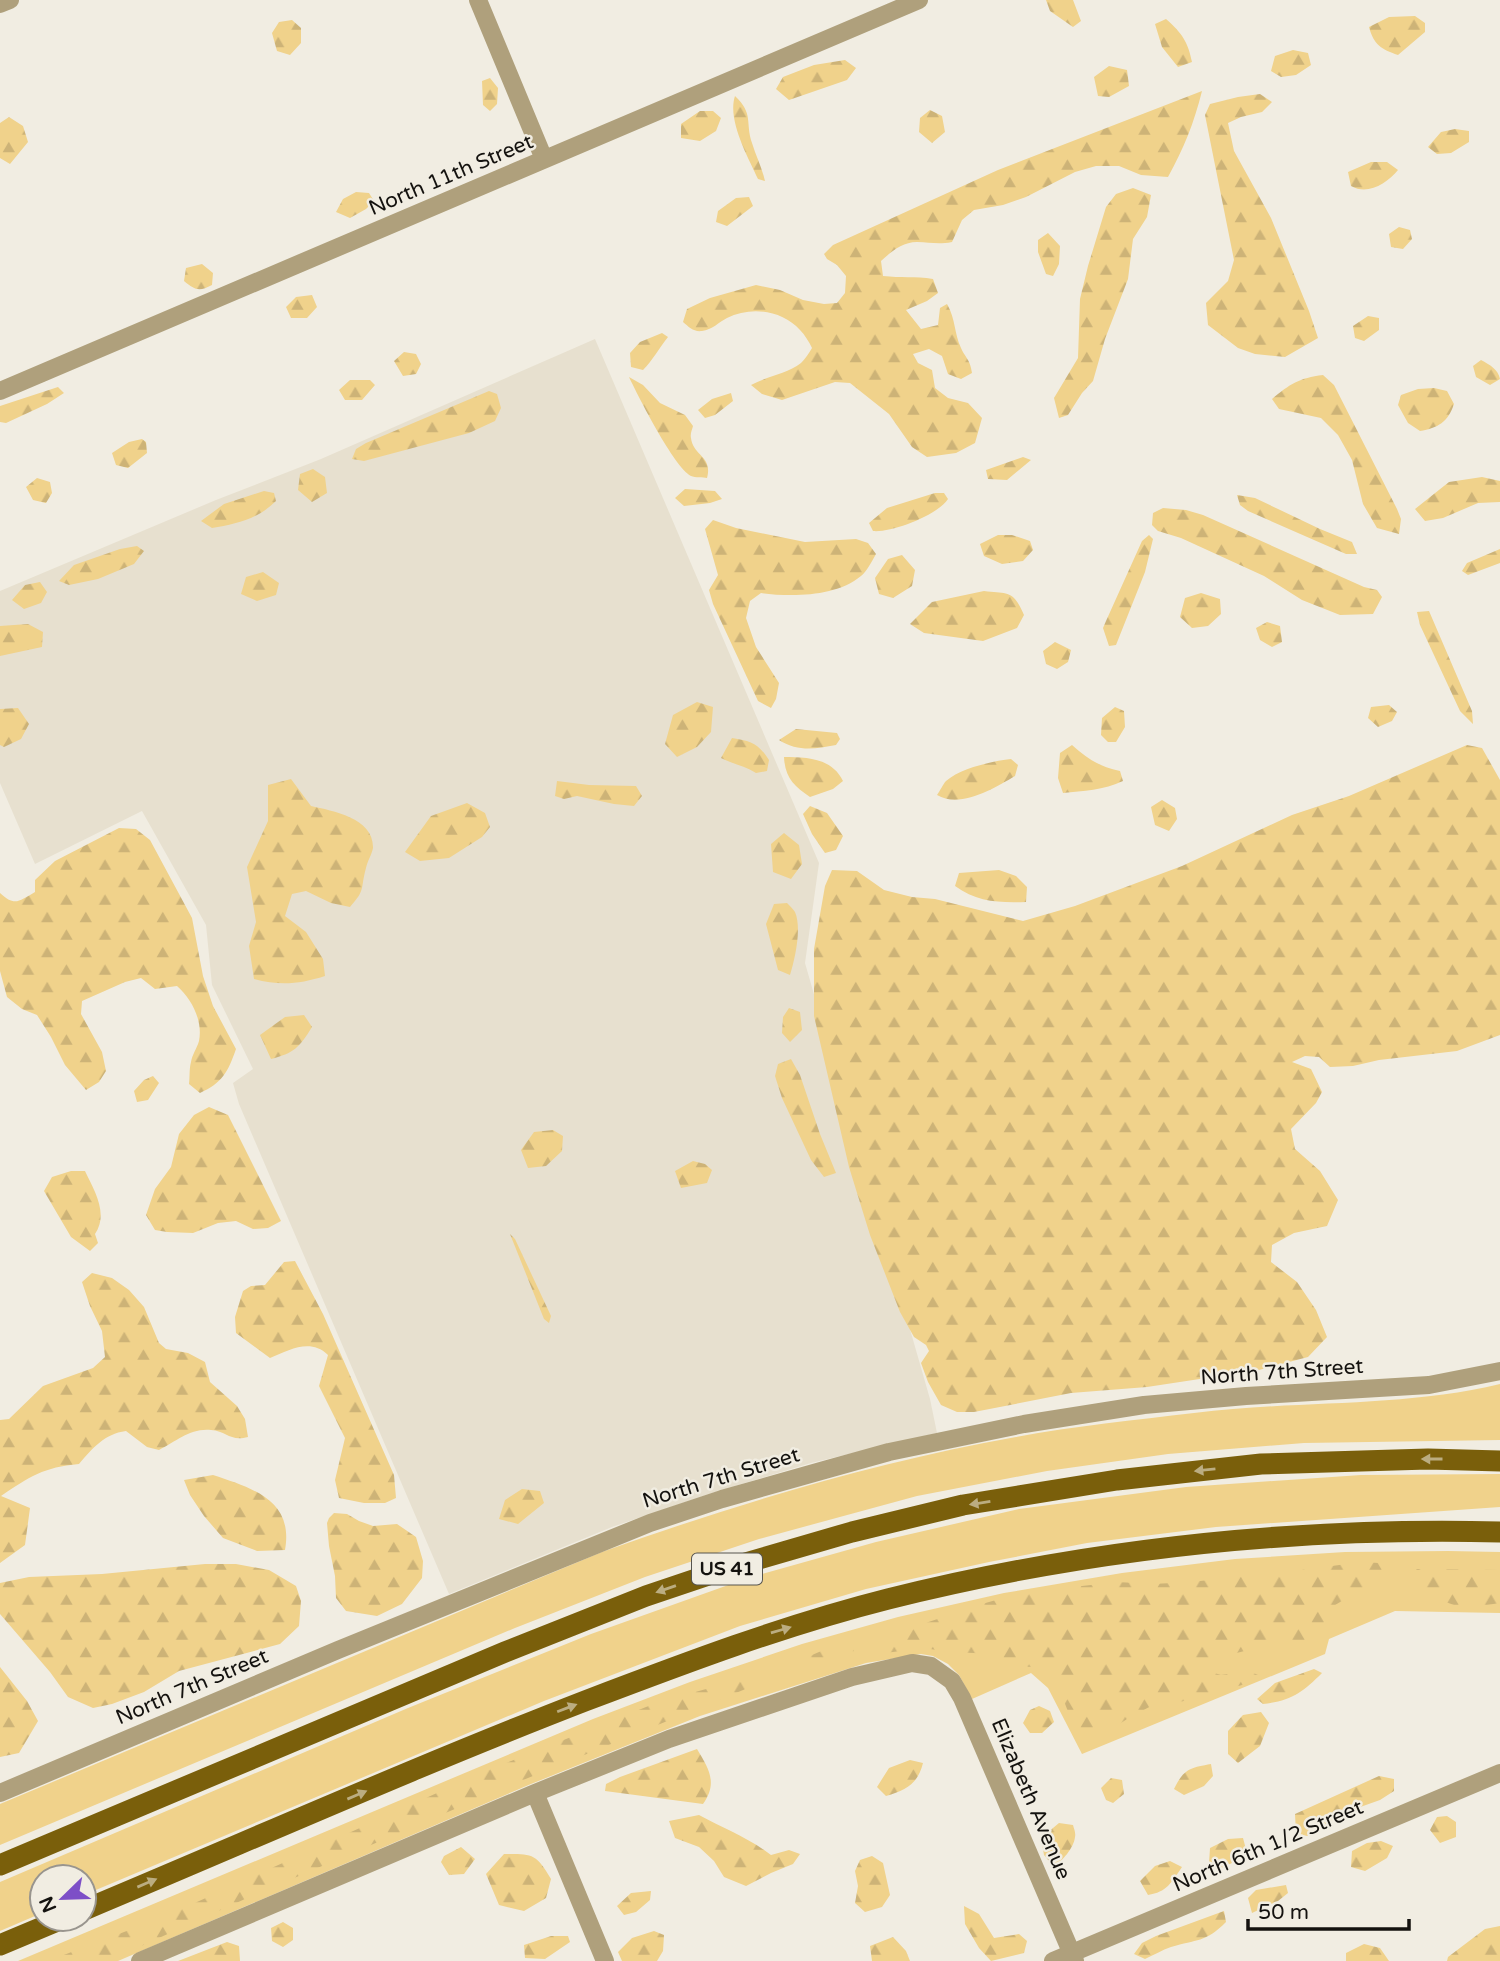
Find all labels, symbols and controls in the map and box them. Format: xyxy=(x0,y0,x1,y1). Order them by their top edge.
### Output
street label: North 11th Street xyxy=(365,129,537,221)
street label: North 7th Street xyxy=(1200,1354,1364,1390)
street label: North 7th Street xyxy=(639,1442,803,1514)
one-way arrow xyxy=(1421,1454,1443,1465)
one-way arrow xyxy=(1194,1465,1216,1476)
one-way arrow xyxy=(968,1498,990,1509)
road number: US 41 xyxy=(692,1554,762,1584)
one-way arrow xyxy=(655,1584,676,1595)
one-way arrow xyxy=(770,1625,791,1635)
street label: North 7th Street xyxy=(112,1644,272,1730)
one-way arrow xyxy=(557,1703,578,1714)
street label: Elizabeth Avenue xyxy=(986,1715,1076,1883)
one-way arrow xyxy=(346,1789,367,1800)
street label: North 6th 1/2 Street xyxy=(1169,1795,1367,1897)
north arrow xyxy=(28,1863,98,1933)
one-way arrow xyxy=(137,1878,158,1889)
scale bar xyxy=(1248,1888,1409,1932)
text: N xyxy=(35,1893,61,1916)
text: 50 m xyxy=(1258,1900,1309,1925)

